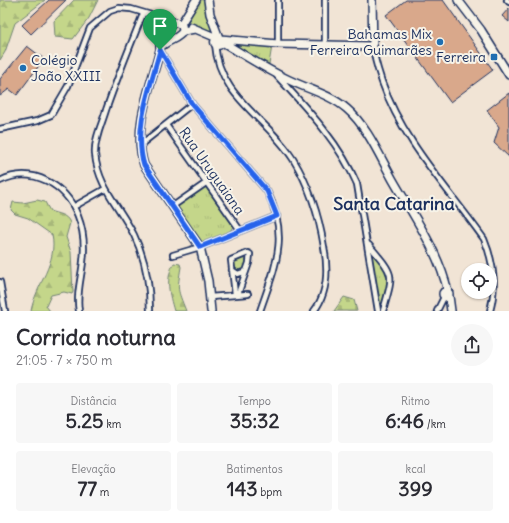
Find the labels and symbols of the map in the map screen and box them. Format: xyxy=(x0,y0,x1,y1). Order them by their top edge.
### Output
pin xyxy=(143,9,177,50)
place label: Bahamas Mix Ferreira Guimarães xyxy=(310,25,432,59)
marker: Bahamas Mix Ferreira Guimarães xyxy=(435,37,445,47)
place label: Ferreira xyxy=(436,48,486,66)
place label: Colégio João XXIII xyxy=(31,51,101,85)
marker: Ferreira xyxy=(489,52,499,62)
marker: Colégio João XXIII xyxy=(18,63,28,73)
street label: Rua Uruguaiana xyxy=(175,124,249,218)
district label: Santa Catarina xyxy=(333,192,455,215)

